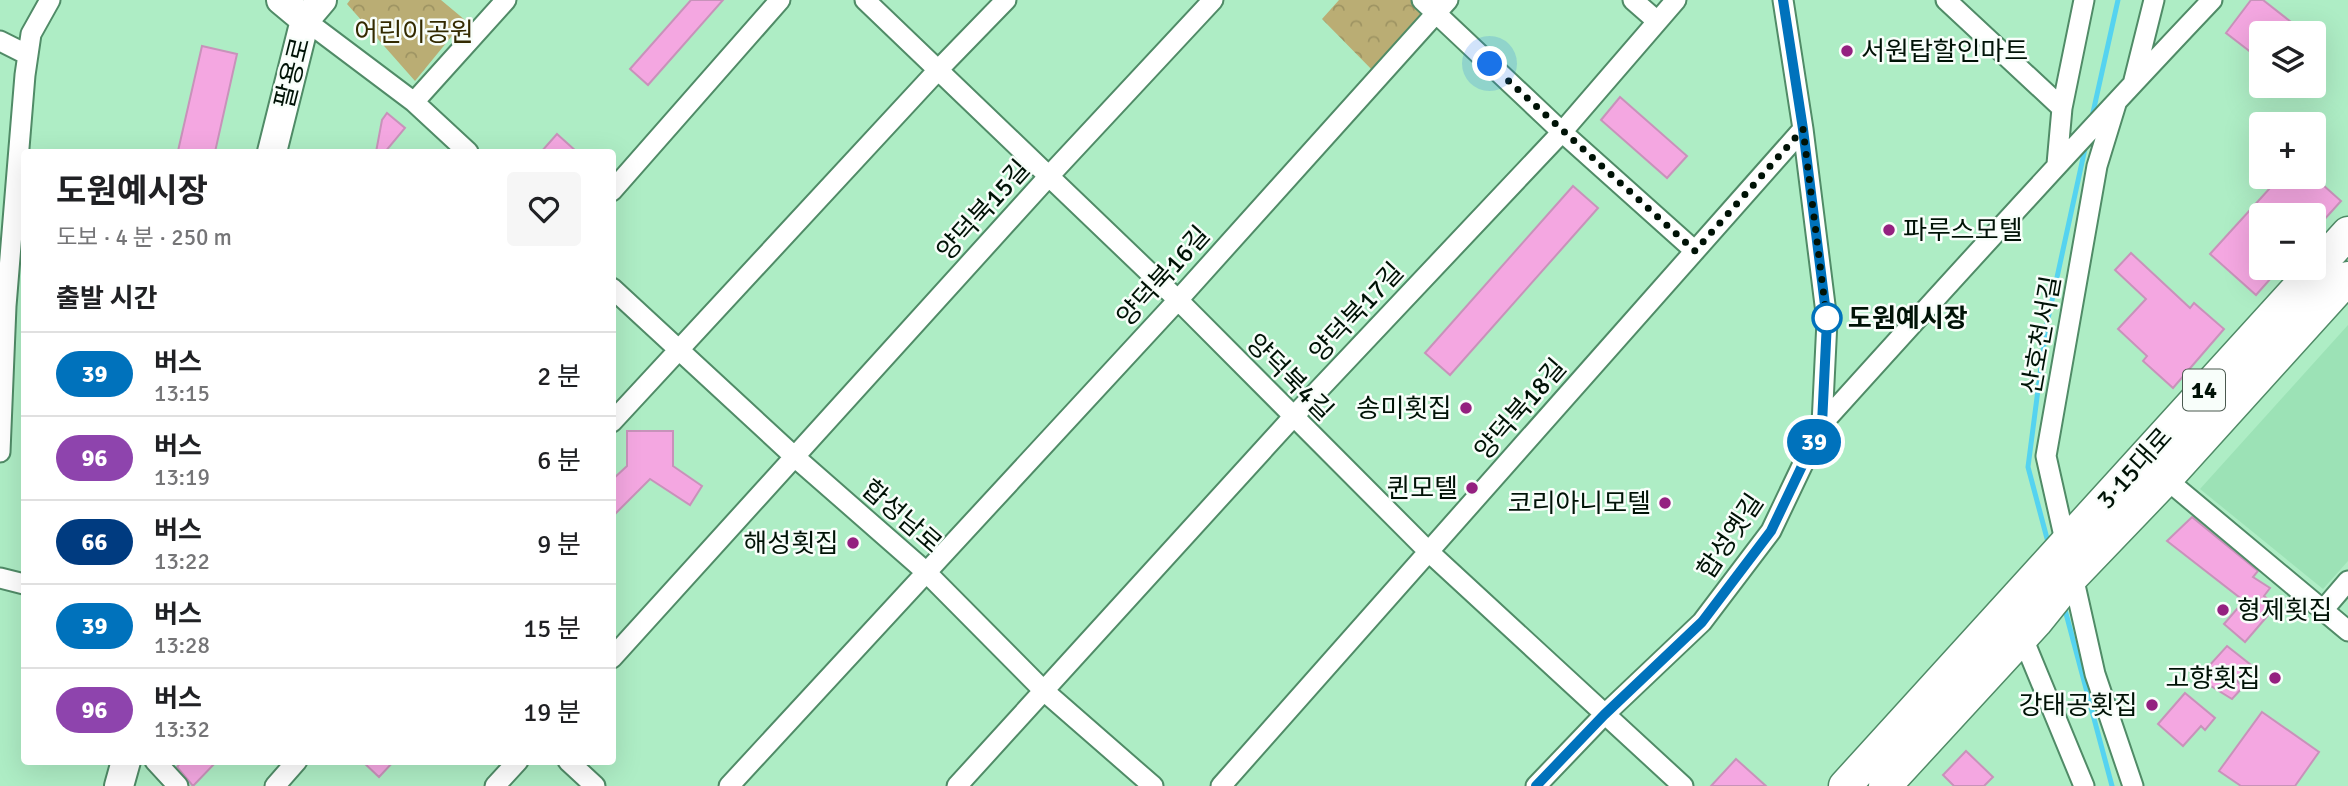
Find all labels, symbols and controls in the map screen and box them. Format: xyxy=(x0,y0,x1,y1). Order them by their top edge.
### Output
park label: 어린이공원 xyxy=(354,17,474,49)
map controls xyxy=(2249,21,2326,280)
button: layers xyxy=(2249,21,2326,98)
street label: 팔용로 xyxy=(269,35,317,112)
place label: 서원탑할인마트 xyxy=(1861,36,2028,68)
marker: 서원탑할인마트 xyxy=(1839,43,1855,59)
your location xyxy=(1472,46,1507,81)
button: + xyxy=(2249,112,2326,189)
street label: 양덕북15길 xyxy=(930,154,1037,267)
text: 도원예시장 xyxy=(56,171,208,212)
button: heart xyxy=(507,172,581,246)
button: − xyxy=(2249,203,2326,280)
place label: 파루스모텔 xyxy=(1903,215,2023,247)
street label: 양덕북16길 xyxy=(1110,220,1217,333)
marker: 파루스모텔 xyxy=(1881,222,1897,238)
text: 도보 · 4 분 · 250 m xyxy=(56,223,232,252)
street label: 양덕북17길 xyxy=(1303,257,1411,369)
street label: 산호천서길 xyxy=(2016,273,2068,397)
text: 출발 시간 xyxy=(56,283,157,315)
marker: 도원예시장 xyxy=(1812,303,1842,333)
place label: 도원예시장 xyxy=(1848,303,1968,335)
street label: 양덕북4길 xyxy=(1239,328,1339,428)
text: 버스 xyxy=(154,347,202,379)
street label: 양덕북18길 xyxy=(1468,352,1573,467)
text: 39 xyxy=(82,359,107,389)
text: 2 분 xyxy=(537,361,581,393)
road number: 14 xyxy=(2183,370,2225,410)
text: 13:15 xyxy=(154,379,210,408)
place label: 송미횟집 xyxy=(1356,393,1452,425)
marker: 송미횟집 xyxy=(1458,400,1474,416)
line badge: 39 xyxy=(1783,419,1846,465)
street label: 3·15대로 xyxy=(2090,422,2179,516)
text: 39 xyxy=(1801,427,1827,457)
text: 버스 xyxy=(154,431,202,463)
text: 96 xyxy=(82,443,107,473)
text: 6 분 xyxy=(537,445,581,477)
text: 13:19 xyxy=(154,463,210,492)
street label: 합성남로 xyxy=(855,473,948,560)
place label: 퀸모텔 xyxy=(1386,473,1458,505)
marker: 퀸모텔 xyxy=(1464,480,1480,496)
place label: 코리아니모텔 xyxy=(1507,488,1651,520)
street label: 합성옛길 xyxy=(1691,488,1771,585)
marker: 코리아니모텔 xyxy=(1657,495,1673,511)
text: 버스 xyxy=(154,515,202,547)
text: 66 xyxy=(82,527,107,557)
place label: 해성횟집 xyxy=(743,528,839,560)
text: 9 분 xyxy=(537,529,581,561)
marker: 해성횟집 xyxy=(845,535,861,551)
text: 13:22 xyxy=(154,547,210,576)
place label: 형제횟집 xyxy=(2237,595,2333,627)
text: 버스 xyxy=(154,599,202,631)
marker: 형제횟집 xyxy=(2215,602,2231,618)
text: 39 xyxy=(82,611,107,641)
text: 15 분 xyxy=(523,613,581,645)
text: 13:28 xyxy=(154,631,210,660)
place label: 고향횟집 xyxy=(2165,663,2261,695)
marker: 고향횟집 xyxy=(2267,670,2283,686)
text: 버스 xyxy=(154,683,202,715)
place label: 강태공횟집 xyxy=(2018,690,2138,722)
text: 96 xyxy=(82,695,107,725)
text: 19 분 xyxy=(523,697,581,729)
marker: 강태공횟집 xyxy=(2144,697,2160,713)
text: 13:32 xyxy=(154,715,210,744)

